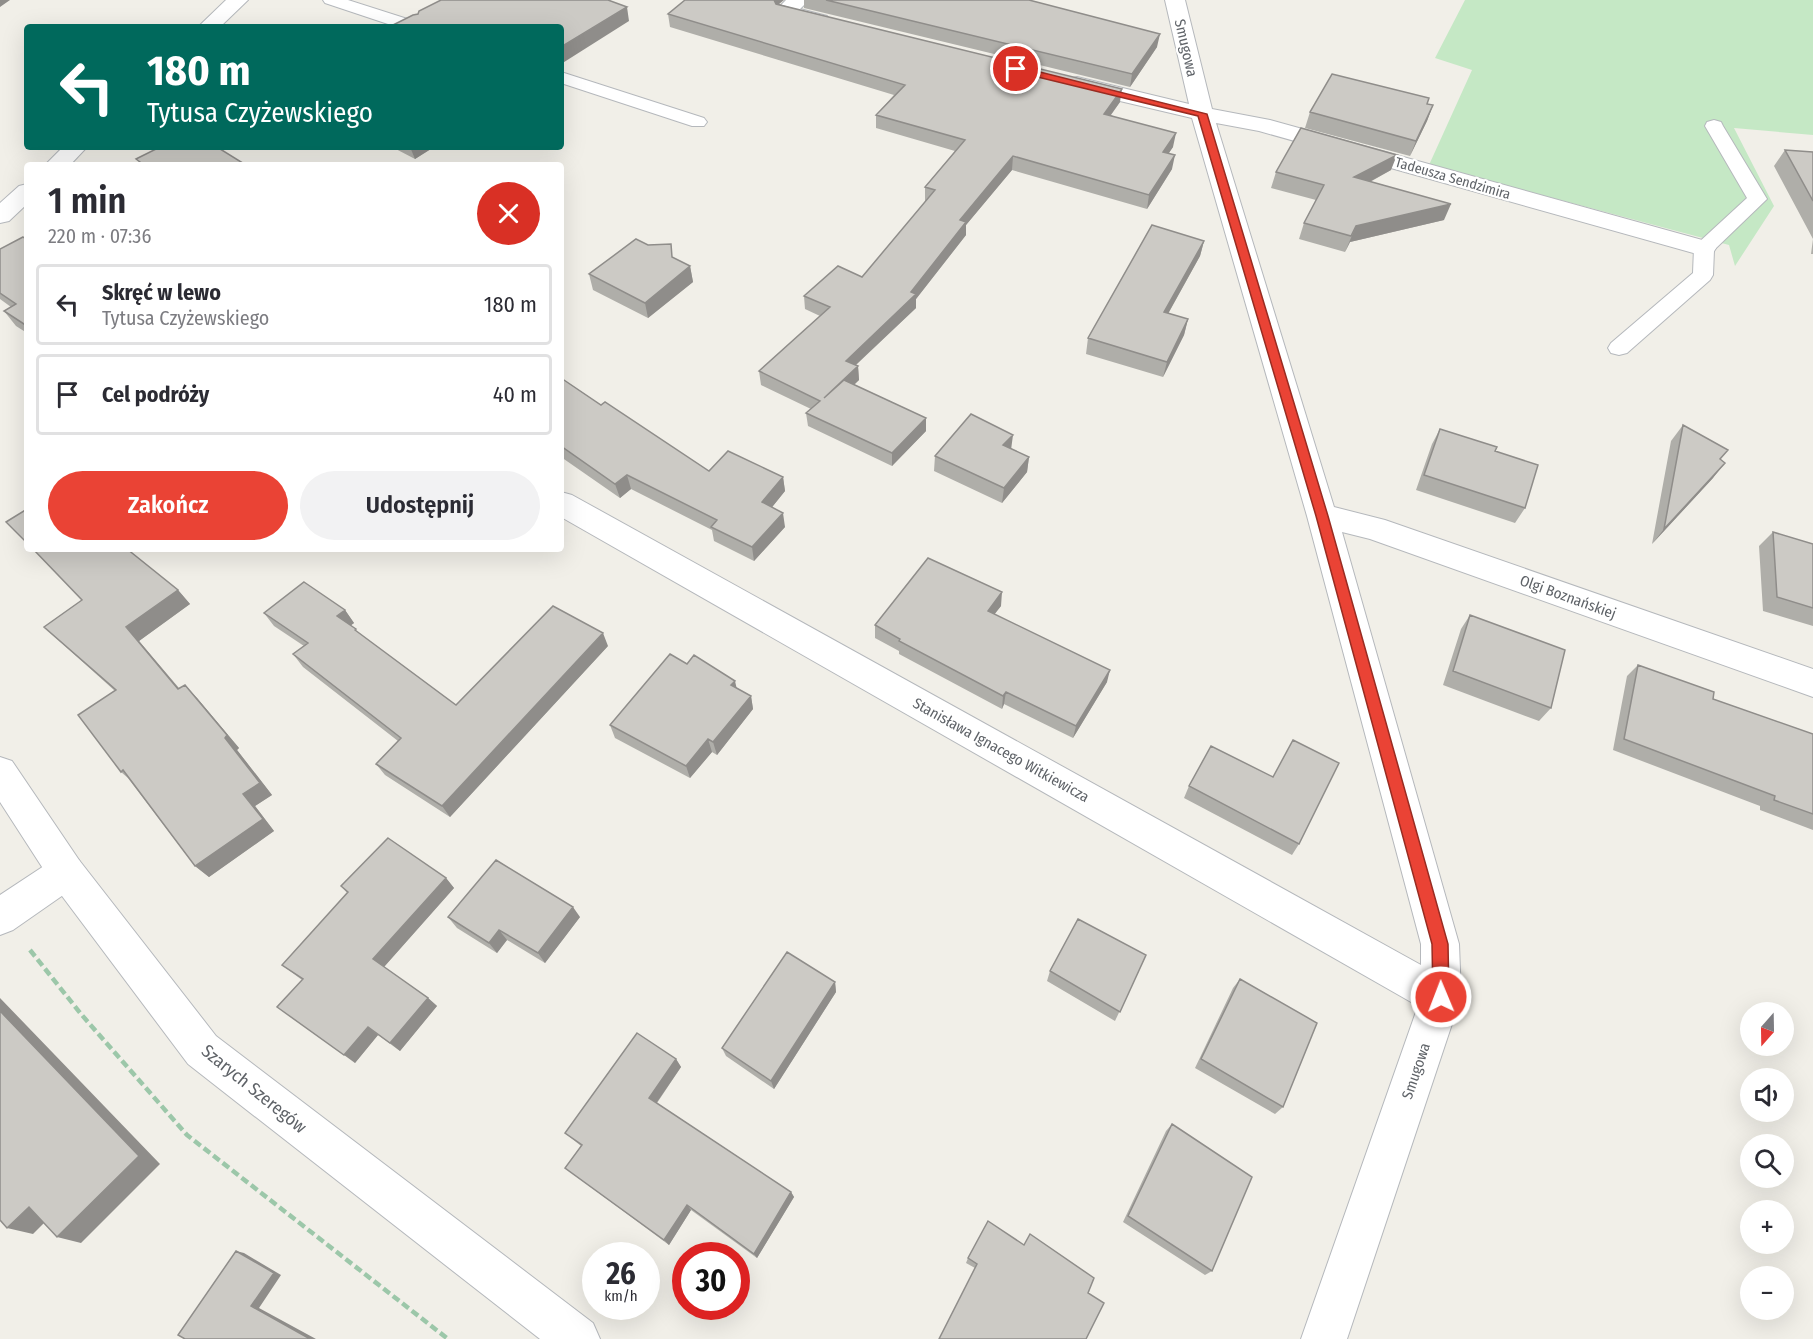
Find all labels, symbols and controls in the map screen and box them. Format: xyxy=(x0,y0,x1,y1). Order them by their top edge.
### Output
street label: Smugowa xyxy=(1171,17,1201,79)
pin xyxy=(990,43,1041,94)
text: 180 m xyxy=(147,46,251,96)
icon: left xyxy=(48,48,126,126)
icon: arrive xyxy=(999,52,1032,85)
text: Tytusa Czyżewskiego xyxy=(147,97,373,129)
street label: Tadeusza Sendzimira xyxy=(1393,154,1513,203)
text: 1 min xyxy=(48,179,126,223)
button: close xyxy=(477,182,540,245)
text: 220 m · 07:36 xyxy=(48,224,151,248)
text: Skręć w lewo xyxy=(102,279,221,306)
icon: left xyxy=(51,288,84,321)
text: 180 m xyxy=(484,291,537,318)
text: Tytusa Czyżewskiego xyxy=(102,306,269,330)
icon: arrive xyxy=(51,378,84,411)
text: Cel podróży xyxy=(102,381,209,408)
text: 40 m xyxy=(493,381,537,408)
button: Zakończ xyxy=(48,471,288,540)
button: Udostępnij xyxy=(300,471,540,540)
street label: Olgi Boznańskiej xyxy=(1517,571,1619,623)
street label: Stanisława Ignacego Witkiewicza xyxy=(910,694,1092,806)
position arrow xyxy=(1409,965,1473,1029)
north arrow xyxy=(1740,1002,1794,1056)
map controls xyxy=(1740,1002,1794,1320)
street label: Szarych Szeregów xyxy=(197,1040,311,1138)
street label: Smugowa xyxy=(1398,1040,1434,1102)
button: sound xyxy=(1740,1068,1794,1122)
button: search xyxy=(1740,1134,1794,1188)
button: + xyxy=(1740,1200,1794,1254)
speed limit sign: 30 xyxy=(672,1242,750,1320)
text: 26 xyxy=(606,1256,636,1292)
button: − xyxy=(1740,1266,1794,1320)
text: km/h xyxy=(604,1287,638,1305)

